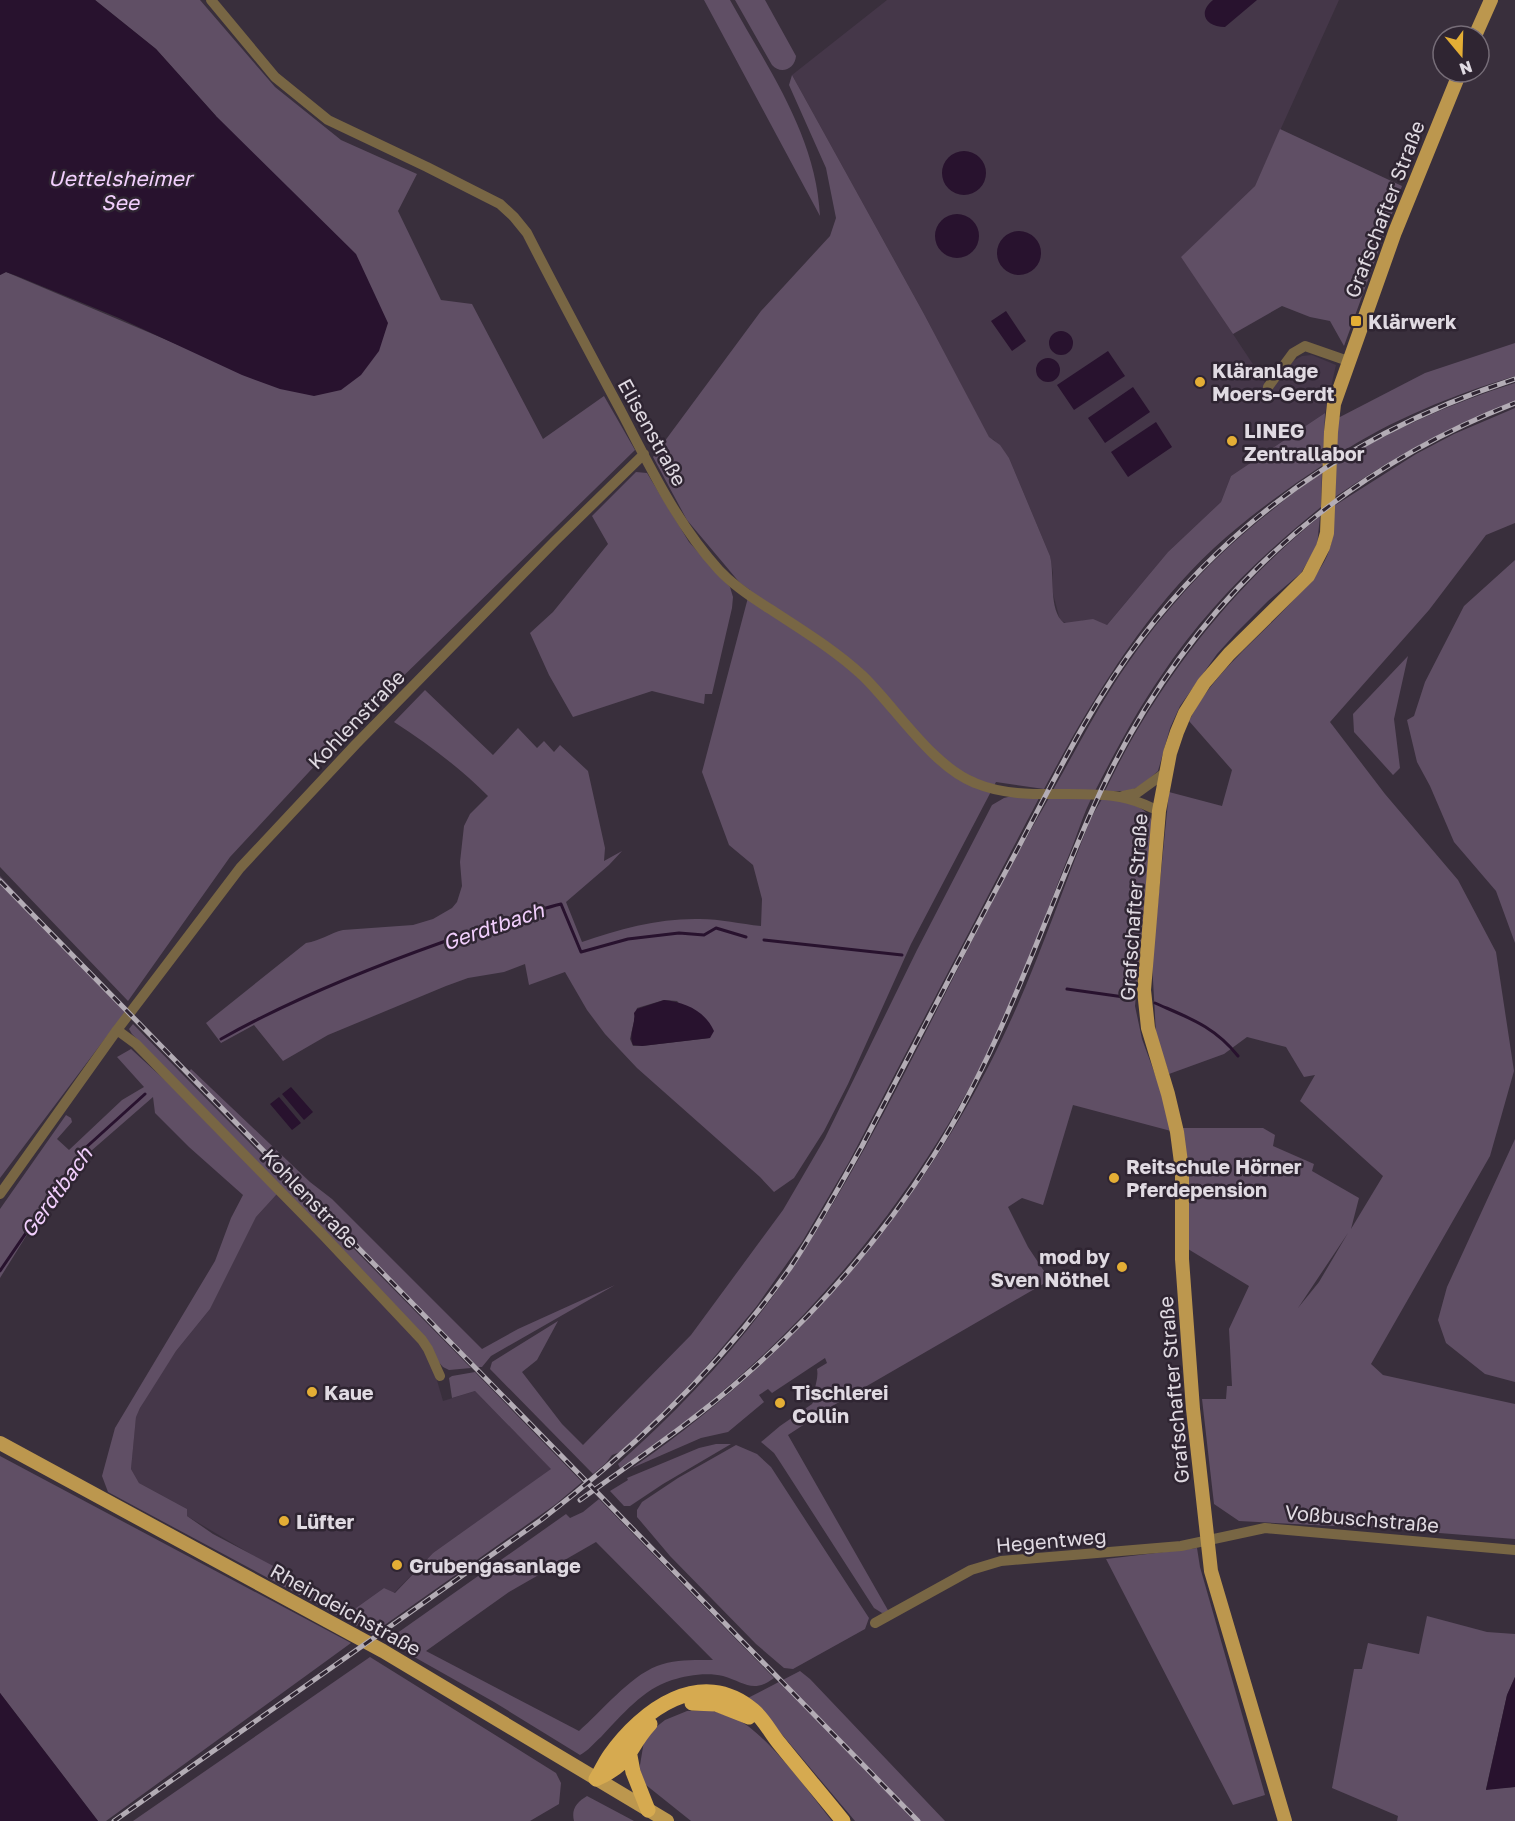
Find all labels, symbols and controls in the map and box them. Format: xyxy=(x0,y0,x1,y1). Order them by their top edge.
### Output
north arrow xyxy=(1431,24,1491,84)
text: N xyxy=(1457,57,1475,80)
street label: Grafschafter Straße xyxy=(1339,117,1429,301)
water label: Uettelsheimer See xyxy=(48,165,195,215)
place label: Klärwerk xyxy=(1368,309,1457,333)
marker: Klärwerk xyxy=(1349,314,1363,328)
place label: Kläranlage Moers-Gerdt xyxy=(1212,358,1335,405)
street label: Elisenstraße xyxy=(614,374,692,490)
marker: Kläranlage Moers-Gerdt xyxy=(1193,375,1207,389)
place label: LINEG Zentrallabor xyxy=(1244,418,1365,465)
marker: LINEG Zentrallabor xyxy=(1225,434,1239,448)
street label: Kohlenstraße xyxy=(303,664,409,774)
street label: Grafschafter Straße xyxy=(1114,812,1152,1002)
water label: Gerdtbach xyxy=(439,896,548,955)
water label: Gerdtbach xyxy=(15,1141,98,1242)
street label: Kohlenstraße xyxy=(258,1143,364,1253)
place label: Reitschule Hörner Pferdepension xyxy=(1126,1154,1302,1201)
marker: Reitschule Hörner Pferdepension xyxy=(1107,1171,1121,1185)
place label: mod by Sven Nöthel xyxy=(991,1244,1110,1291)
marker: mod by Sven Nöthel xyxy=(1115,1260,1129,1274)
street label: Grafschafter Straße xyxy=(1153,1295,1193,1485)
place label: Kaue xyxy=(324,1380,374,1404)
place label: Tischlerei Collin xyxy=(792,1380,888,1427)
marker: Kaue xyxy=(305,1385,319,1399)
marker: Tischlerei Collin xyxy=(773,1396,787,1410)
street label: Voßbuschstraße xyxy=(1284,1499,1440,1537)
place label: Lüfter xyxy=(296,1509,355,1533)
marker: Lüfter xyxy=(277,1514,291,1528)
street label: Hegentweg xyxy=(995,1523,1107,1557)
place label: Grubengasanlage xyxy=(409,1553,581,1577)
street label: Rheindeichstraße xyxy=(267,1558,425,1660)
marker: Grubengasanlage xyxy=(390,1558,404,1572)

